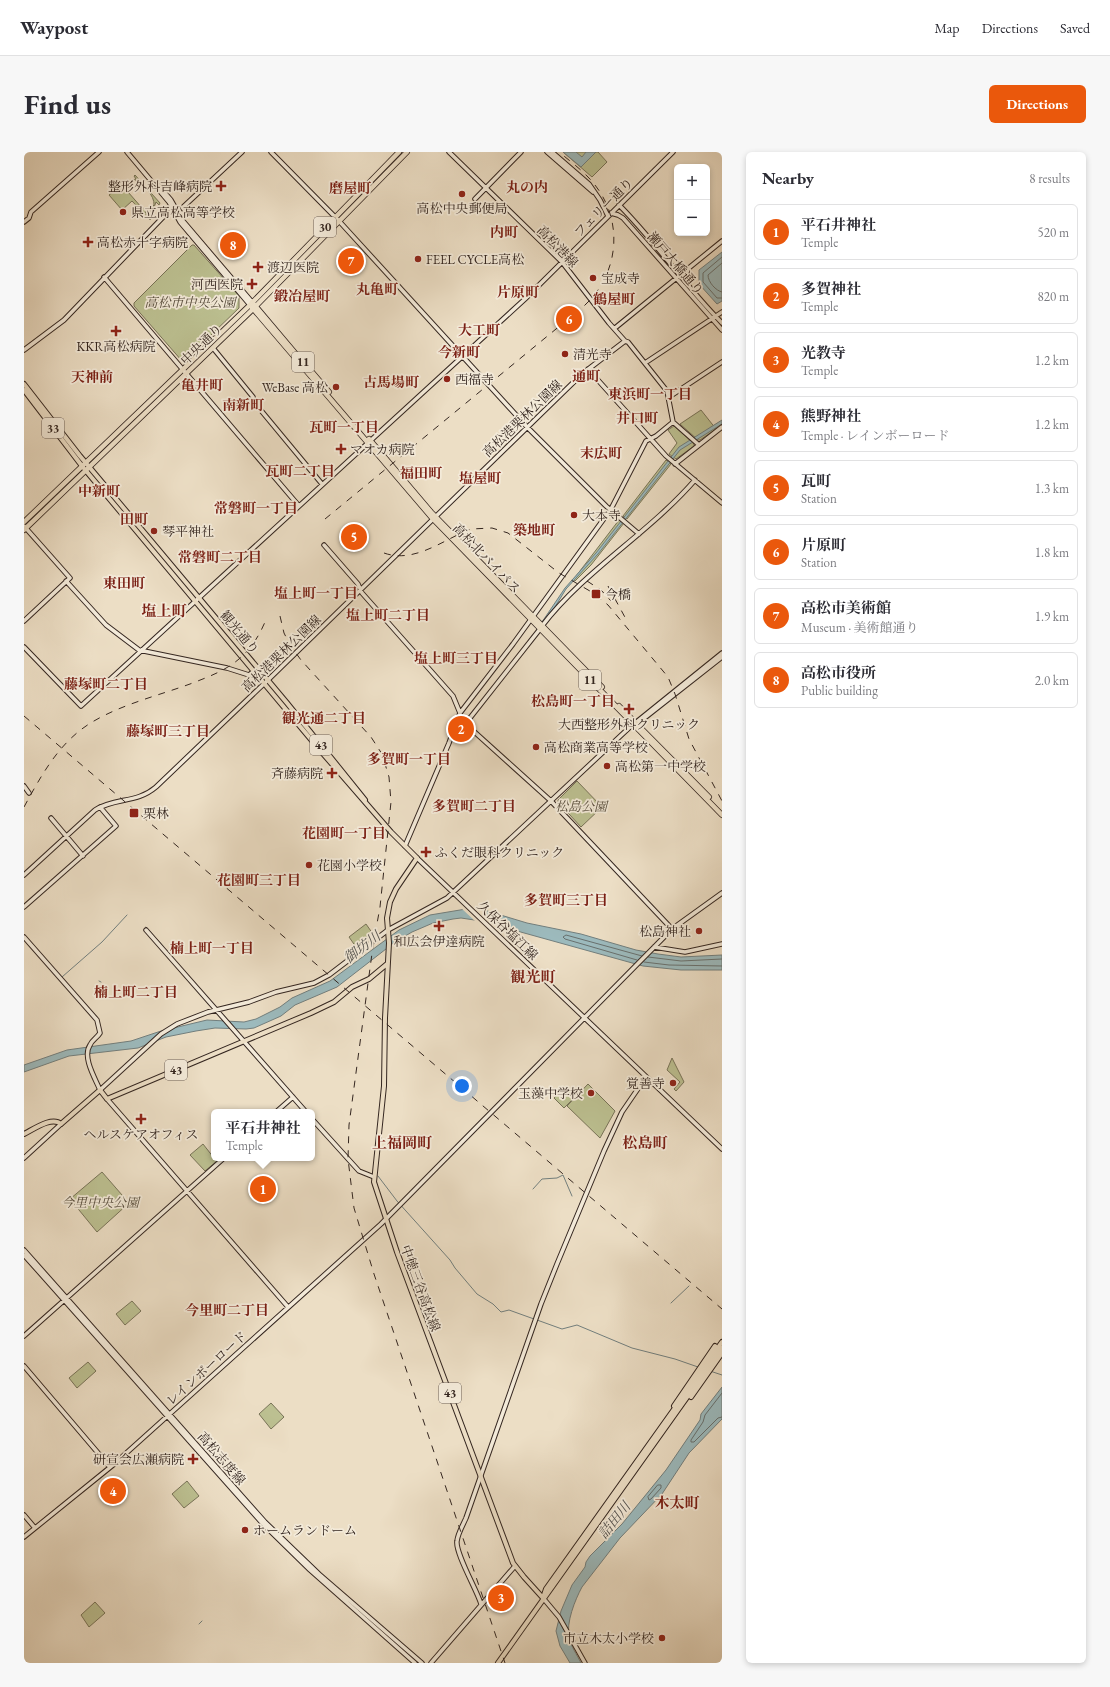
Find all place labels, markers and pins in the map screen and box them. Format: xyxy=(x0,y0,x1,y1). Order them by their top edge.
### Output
place label: 整形外科吉峰病院 xyxy=(108,178,212,195)
marker: 整形外科吉峰病院 xyxy=(215,180,227,192)
marker: 高松中央郵便局 xyxy=(457,189,467,199)
place label: 高松中央郵便局 xyxy=(416,200,508,217)
place label: 県立高松高等学校 xyxy=(131,204,235,221)
marker: 県立高松高等学校 xyxy=(118,207,128,217)
pin: 8 xyxy=(220,230,246,260)
place label: 高松赤十字病院 xyxy=(97,234,188,251)
marker: 高松赤十字病院 xyxy=(82,236,94,248)
pin: 7 xyxy=(338,246,364,276)
place label: FEEL CYCLE高松 xyxy=(426,251,524,268)
marker: FEEL CYCLE高松 xyxy=(413,254,423,264)
place label: 渡辺医院 xyxy=(267,259,319,276)
marker: 渡辺医院 xyxy=(252,261,264,273)
place label: 宝成寺 xyxy=(601,270,640,287)
marker: 宝成寺 xyxy=(588,273,598,283)
place label: 河西医院 xyxy=(191,276,243,293)
marker: 河西医院 xyxy=(246,278,258,290)
pin: 6 xyxy=(556,304,582,334)
marker: KKR高松病院 xyxy=(110,325,122,337)
place label: KKR高松病院 xyxy=(77,338,155,355)
place label: 清光寺 xyxy=(573,346,612,363)
marker: 清光寺 xyxy=(560,349,570,359)
place label: 西福寺 xyxy=(455,371,494,388)
marker: 西福寺 xyxy=(442,374,452,384)
place label: WeBase 高松 xyxy=(262,379,328,396)
marker: WeBase 高松 xyxy=(331,382,341,392)
place label: マオカ病院 xyxy=(350,441,415,458)
marker: マオカ病院 xyxy=(335,443,347,455)
place label: 大本寺 xyxy=(582,507,621,524)
marker: 大本寺 xyxy=(569,510,579,520)
pin: 5 xyxy=(341,522,367,552)
place label: 琴平神社 xyxy=(162,523,214,540)
marker: 琴平神社 xyxy=(149,526,159,536)
place label: 今橋 xyxy=(605,586,631,603)
marker: 今橋 xyxy=(590,588,602,600)
marker: 大西整形外科クリニック xyxy=(623,703,635,715)
pin: 2 xyxy=(448,714,474,744)
place label: 大西整形外科クリニック xyxy=(558,716,700,733)
place label: 高松商業高等学校 xyxy=(544,739,648,756)
marker: 高松商業高等学校 xyxy=(531,742,541,752)
place label: 高松第一中学校 xyxy=(615,758,706,775)
marker: 高松第一中学校 xyxy=(602,761,612,771)
place label: 斉藤病院 xyxy=(271,765,323,782)
marker: 斉藤病院 xyxy=(326,767,338,779)
place label: 栗林 xyxy=(143,805,169,822)
marker: 栗林 xyxy=(128,807,140,819)
place label: ふくだ眼科クリニック xyxy=(435,844,564,861)
marker: ふくだ眼科クリニック xyxy=(420,846,432,858)
place label: 花園小学校 xyxy=(317,857,382,874)
marker: 花園小学校 xyxy=(304,860,314,870)
marker: 和広会伊達病院 xyxy=(433,920,445,932)
place label: 松島神社 xyxy=(639,923,691,940)
marker: 松島神社 xyxy=(694,926,704,936)
place label: 和広会伊達病院 xyxy=(393,933,485,950)
place label: 覚善寺 xyxy=(626,1075,665,1092)
marker: 覚善寺 xyxy=(668,1078,678,1088)
place label: 玉藻中学校 xyxy=(518,1085,583,1102)
marker: 玉藻中学校 xyxy=(586,1088,596,1098)
marker: ヘルスケアオフィス xyxy=(135,1113,147,1125)
place label: ヘルスケアオフィス xyxy=(83,1126,199,1143)
pin: 1 xyxy=(250,1174,276,1204)
place label: 研宣会広瀬病院 xyxy=(93,1451,184,1468)
marker: 研宣会広瀬病院 xyxy=(187,1453,199,1465)
pin: 4 xyxy=(100,1476,126,1506)
place label: ホームランドーム xyxy=(253,1522,357,1539)
marker: ホームランドーム xyxy=(240,1525,250,1535)
pin: 3 xyxy=(488,1583,514,1613)
place label: 市立木太小学校 xyxy=(563,1630,654,1647)
marker: 市立木太小学校 xyxy=(657,1633,667,1643)

